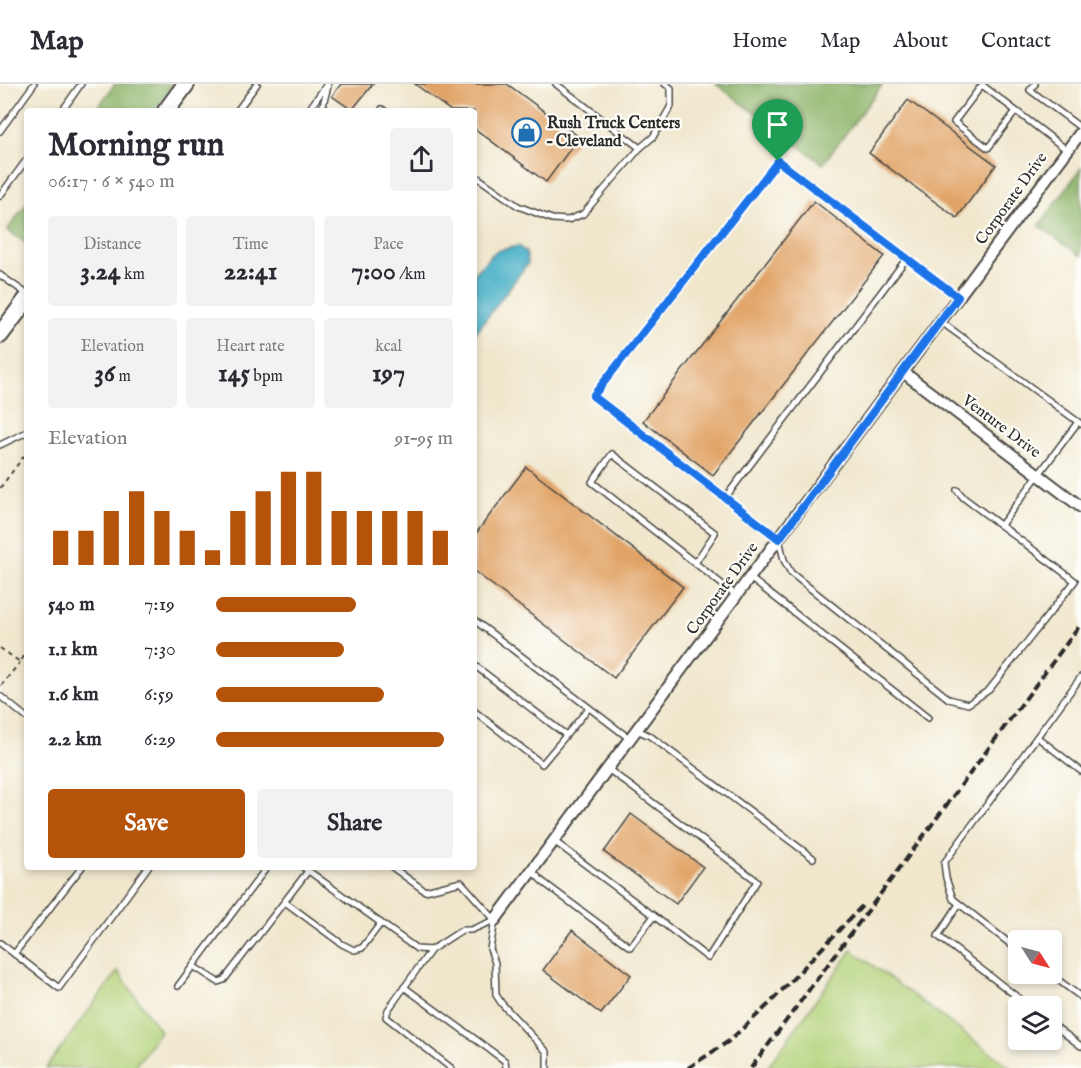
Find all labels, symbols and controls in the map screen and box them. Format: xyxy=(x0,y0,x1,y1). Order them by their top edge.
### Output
text: Map xyxy=(30,24,84,59)
text: Home xyxy=(732,28,787,55)
text: Map xyxy=(820,28,860,55)
text: About xyxy=(893,28,948,55)
text: Contact xyxy=(981,28,1051,55)
pin xyxy=(752,99,803,161)
icon: arrive xyxy=(761,108,794,141)
place label: Rush Truck Centers – Cleveland xyxy=(546,114,681,152)
shop icon: Rush Truck Centers – Cleveland xyxy=(510,117,542,149)
text: Morning run xyxy=(48,125,224,167)
button: share xyxy=(390,128,453,191)
street label: Corporate Drive xyxy=(972,149,1052,249)
text: 06:17 · 6 × 540 m xyxy=(48,169,175,194)
text: Distance xyxy=(84,235,141,255)
text: Time xyxy=(233,235,268,255)
text: Pace xyxy=(373,235,404,255)
text: 3.24 xyxy=(80,255,120,288)
text: 22:41 xyxy=(224,255,277,288)
text: 7:00 xyxy=(351,255,396,288)
text: km xyxy=(120,265,145,285)
text: /km xyxy=(396,265,426,285)
text: Elevation xyxy=(81,337,144,357)
text: Heart rate xyxy=(216,337,285,357)
text: kcal xyxy=(375,337,402,357)
text: 36 xyxy=(94,357,115,390)
text: 145 xyxy=(218,357,250,390)
text: 197 xyxy=(372,357,405,390)
text: m xyxy=(115,367,131,387)
text: bpm xyxy=(250,367,283,387)
street label: Venture Drive xyxy=(957,390,1044,463)
text: Elevation xyxy=(48,426,127,451)
text: 91–95 m xyxy=(394,426,453,451)
street label: Corporate Drive xyxy=(683,539,763,639)
text: 540 m xyxy=(48,592,95,617)
text: 7:19 xyxy=(144,592,175,617)
text: 1.1 km xyxy=(48,637,98,662)
text: 7:30 xyxy=(144,637,176,662)
text: 1.6 km xyxy=(48,682,99,707)
text: 6:59 xyxy=(144,682,174,707)
text: 2.2 km xyxy=(48,727,102,752)
text: 6:29 xyxy=(144,727,176,752)
button: Save xyxy=(48,789,245,858)
button: Share xyxy=(257,789,453,858)
north arrow xyxy=(1008,930,1062,984)
map controls xyxy=(1008,930,1062,1050)
button: layers xyxy=(1008,996,1062,1050)

